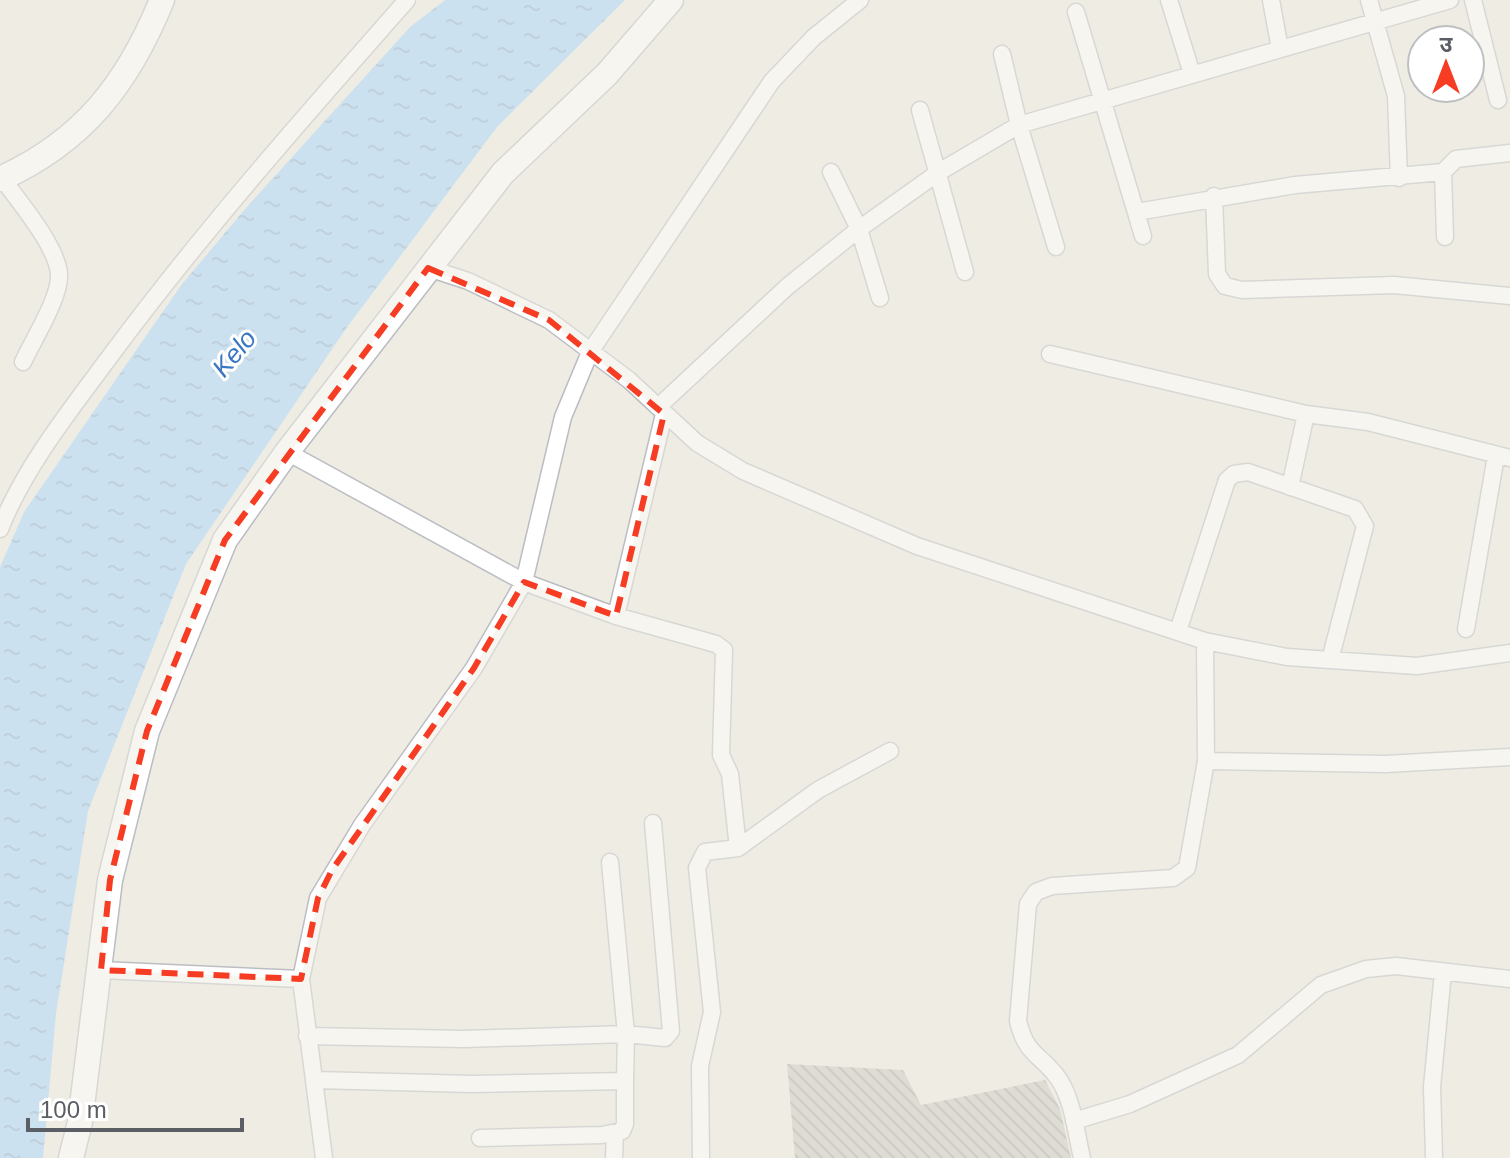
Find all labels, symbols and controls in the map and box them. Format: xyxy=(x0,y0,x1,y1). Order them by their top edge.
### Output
north arrow xyxy=(1406,24,1486,104)
text: उ xyxy=(1440,32,1454,57)
water label: Kelo xyxy=(206,323,262,383)
scale bar xyxy=(28,1082,242,1132)
text: 100 m xyxy=(40,1096,107,1123)

